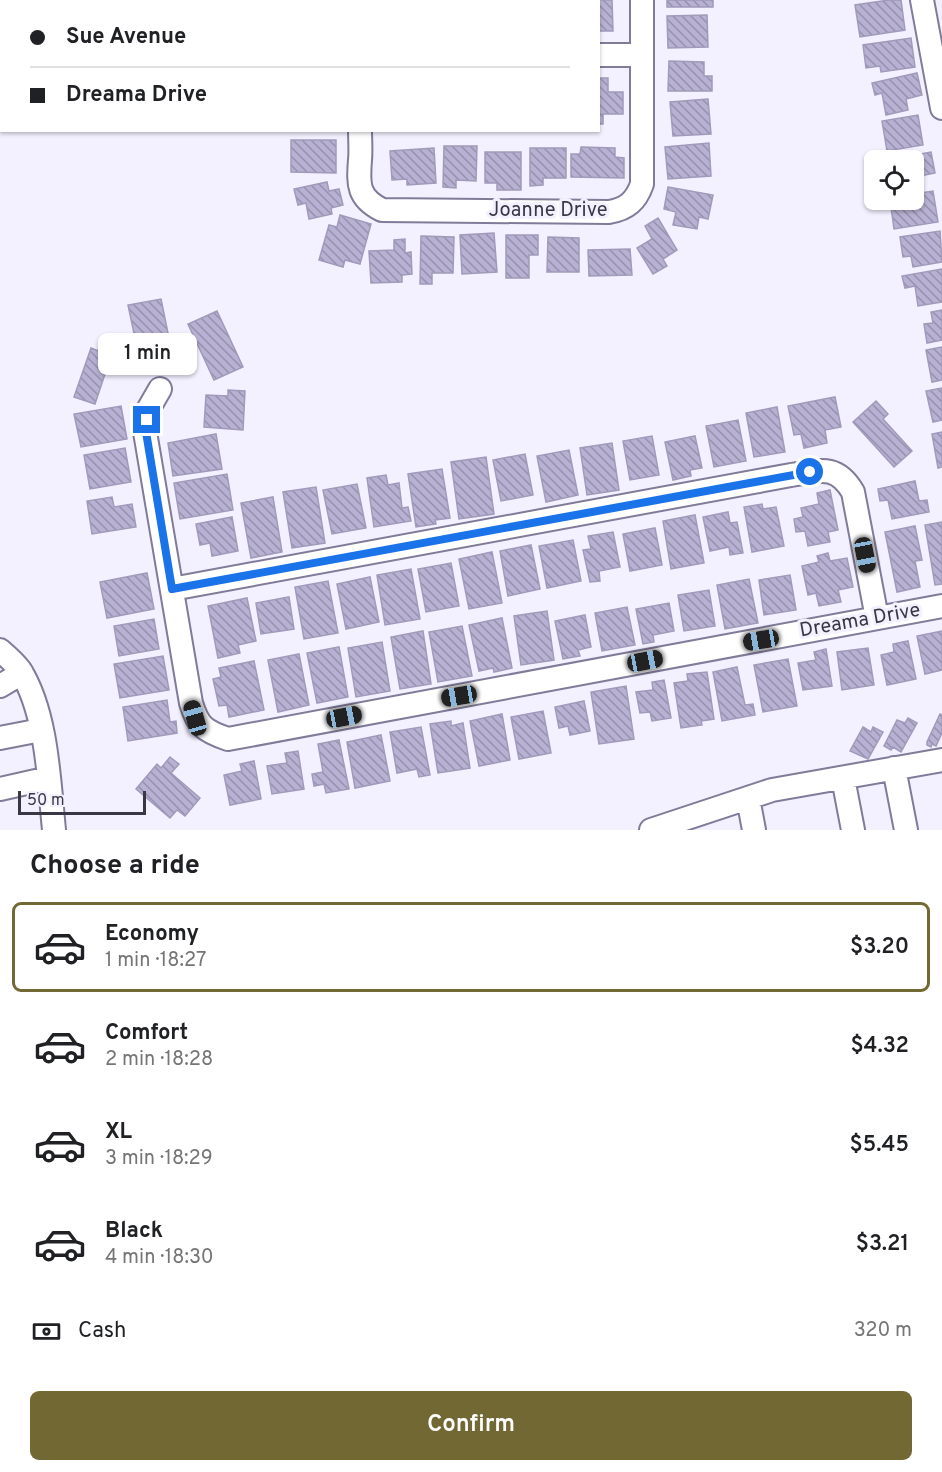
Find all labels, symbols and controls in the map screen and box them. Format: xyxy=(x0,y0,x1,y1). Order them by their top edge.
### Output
text: Sue Avenue xyxy=(66,24,186,51)
text: Dreama Drive xyxy=(66,82,207,109)
map controls xyxy=(864,150,924,210)
button: locate xyxy=(864,150,924,210)
street label: Joanne Drive xyxy=(488,198,608,224)
callout: 1 min xyxy=(98,333,196,375)
text: 1 min xyxy=(124,341,171,367)
route end xyxy=(133,406,160,433)
route start xyxy=(796,458,823,485)
car xyxy=(853,536,877,574)
street label: Dreama Drive xyxy=(798,598,922,644)
car xyxy=(742,628,780,652)
car xyxy=(626,649,664,673)
car xyxy=(440,684,478,708)
car xyxy=(181,698,209,738)
car xyxy=(325,705,363,729)
scale bar xyxy=(18,788,146,816)
text: 50 m xyxy=(27,791,65,811)
text: Choose a ride xyxy=(30,849,200,883)
icon: car xyxy=(33,920,87,974)
text: Economy xyxy=(105,921,199,948)
text: $3.20 xyxy=(850,934,909,961)
text: 1 min · 18:27 xyxy=(105,948,207,974)
icon: car xyxy=(33,1019,87,1073)
text: Comfort xyxy=(105,1020,188,1047)
text: $4.32 xyxy=(850,1033,909,1060)
text: 2 min · 18:28 xyxy=(105,1047,213,1073)
icon: car xyxy=(33,1118,87,1172)
text: XL xyxy=(105,1119,132,1146)
text: $5.45 xyxy=(850,1132,909,1159)
text: 3 min · 18:29 xyxy=(105,1146,213,1172)
icon: car xyxy=(33,1217,87,1271)
text: Black xyxy=(105,1218,163,1245)
text: $3.21 xyxy=(856,1231,909,1258)
text: 4 min · 18:30 xyxy=(105,1245,214,1271)
icon: cash xyxy=(30,1315,63,1348)
text: Cash xyxy=(78,1318,127,1345)
text: 320 m xyxy=(854,1318,912,1344)
button: Confirm xyxy=(30,1391,912,1460)

